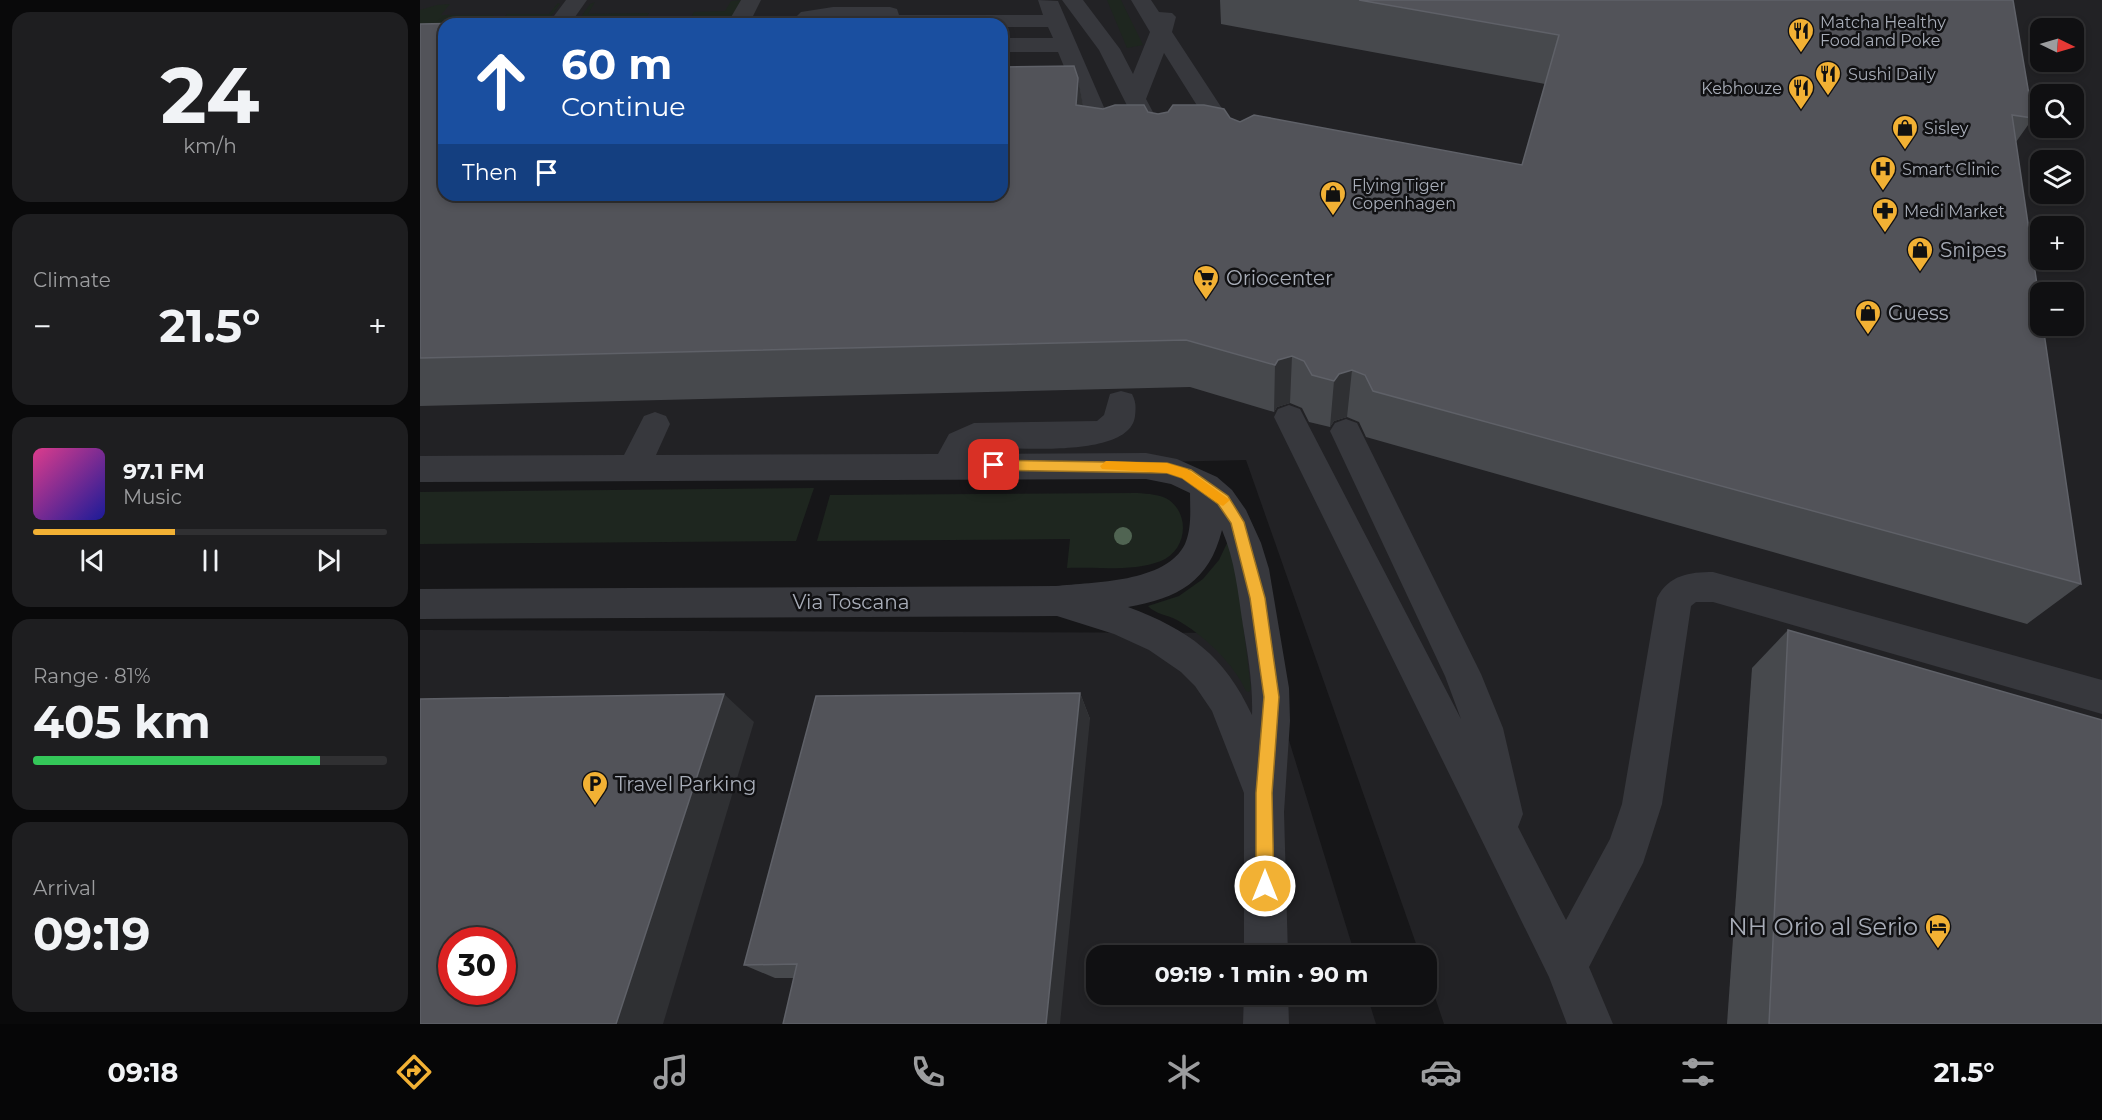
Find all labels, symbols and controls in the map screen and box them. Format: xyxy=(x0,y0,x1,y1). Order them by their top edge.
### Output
place label: Matcha Healthy Food and Poke xyxy=(1820,13,1946,50)
restaurant icon: Matcha Healthy Food and Poke xyxy=(1786,16,1816,54)
north arrow xyxy=(2030,18,2084,72)
map controls xyxy=(2030,18,2084,336)
text: 60 m xyxy=(561,38,672,90)
icon: ahead xyxy=(462,42,540,120)
text: 24 xyxy=(161,47,259,143)
restaurant icon: Sushi Daily xyxy=(1813,59,1843,97)
place label: Sushi Daily xyxy=(1848,65,1936,84)
restaurant icon: Kebhouze xyxy=(1786,73,1816,111)
place label: Kebhouze xyxy=(1701,79,1782,98)
button: search xyxy=(2030,84,2084,138)
text: Continue xyxy=(561,90,686,123)
shop icon: Sisley xyxy=(1890,113,1920,151)
place label: Sisley xyxy=(1924,119,1969,138)
text: km/h xyxy=(183,134,237,158)
button: layers xyxy=(2030,150,2084,204)
hospital icon: Smart Clinic xyxy=(1868,154,1898,192)
icon: arrive xyxy=(530,156,563,189)
text: Then xyxy=(462,159,518,186)
place label: Smart Clinic xyxy=(1902,160,2000,179)
place label: Flying Tiger Copenhagen xyxy=(1352,176,1456,213)
shop icon: Flying Tiger Copenhagen xyxy=(1318,179,1348,217)
pharmacy icon: Medi Market xyxy=(1870,196,1900,234)
place label: Medi Market xyxy=(1904,202,2005,221)
button: + xyxy=(2030,216,2084,270)
shop icon: Snipes xyxy=(1905,235,1935,273)
place label: Snipes xyxy=(1940,238,2007,262)
supermarket icon: Oriocenter xyxy=(1191,263,1221,301)
place label: Oriocenter xyxy=(1226,266,1333,290)
text: Climate xyxy=(33,268,111,292)
button: − xyxy=(2030,282,2084,336)
text: 21.5° xyxy=(159,298,261,353)
shop icon: Guess xyxy=(1853,298,1883,336)
place label: Guess xyxy=(1888,301,1949,325)
text: − xyxy=(33,306,52,346)
text: + xyxy=(368,306,387,346)
pin xyxy=(968,439,1019,490)
icon: arrive xyxy=(977,448,1010,481)
text: 97.1 FM xyxy=(123,458,205,485)
text: Music xyxy=(123,485,182,509)
icon: previous xyxy=(76,544,109,577)
icon: pause xyxy=(194,544,227,577)
icon: next xyxy=(312,544,345,577)
street label: Via Toscana xyxy=(792,590,910,614)
text: Range · 81% xyxy=(33,664,151,688)
text: 405 km xyxy=(33,694,211,749)
parking icon: Travel Parking xyxy=(580,769,610,807)
place label: Travel Parking xyxy=(615,772,757,796)
position arrow xyxy=(1233,854,1297,918)
text: Arrival xyxy=(33,876,96,900)
text: 09:19 xyxy=(33,906,150,961)
place label: NH Orio al Serio xyxy=(1728,912,1918,941)
hotel icon: NH Orio al Serio xyxy=(1923,912,1953,950)
speed limit sign: 30 xyxy=(438,927,516,1005)
text: 09:19 · 1 min · 90 m xyxy=(1155,961,1368,988)
icon: directions xyxy=(393,1051,435,1093)
icon: music xyxy=(650,1051,692,1093)
icon: phone xyxy=(907,1051,949,1093)
icon: climate xyxy=(1163,1051,1205,1093)
icon: car xyxy=(1420,1051,1462,1093)
icon: filters xyxy=(1677,1051,1719,1093)
text: 09:18 xyxy=(107,1056,178,1089)
text: 21.5° xyxy=(1934,1056,1995,1089)

